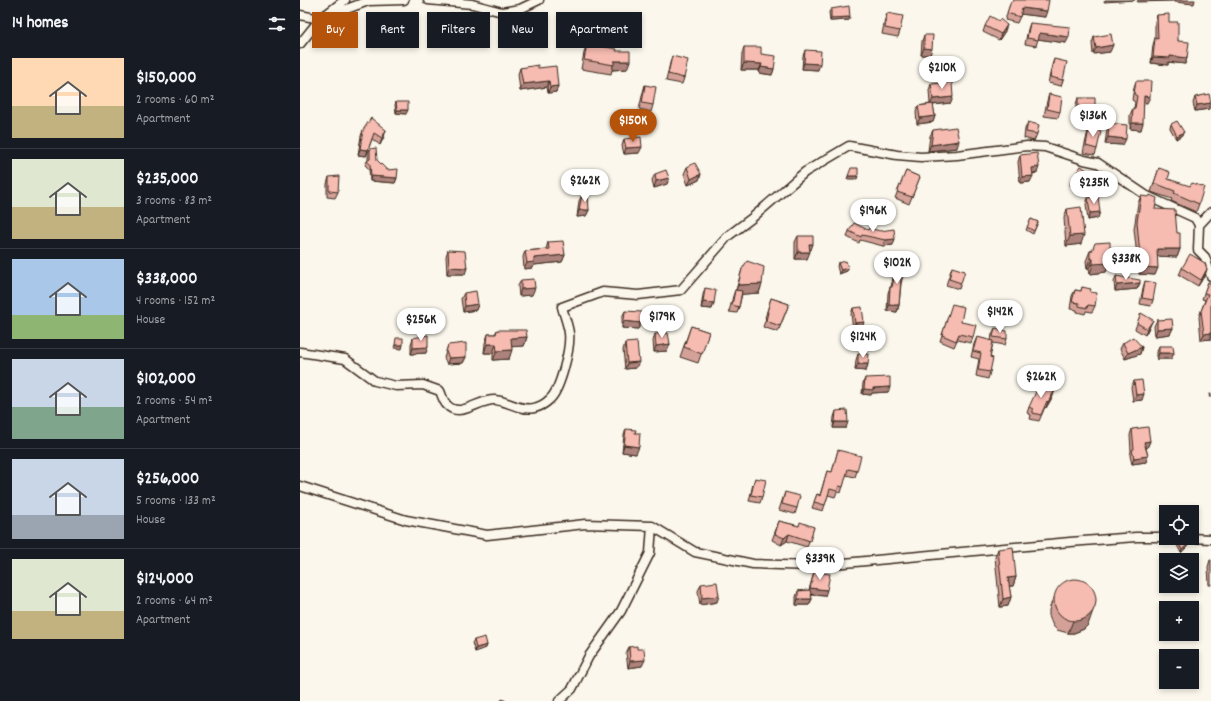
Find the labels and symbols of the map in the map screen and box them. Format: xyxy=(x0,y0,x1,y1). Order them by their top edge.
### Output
pin: $210K xyxy=(914,56,970,90)
pin: $136K xyxy=(1065,104,1121,138)
pin: $150K xyxy=(605,109,661,143)
pin: $262K xyxy=(557,169,613,203)
pin: $235K xyxy=(1066,171,1122,205)
pin: $196K xyxy=(845,199,901,233)
pin: $338K xyxy=(1098,247,1154,281)
pin: $102K xyxy=(869,251,925,285)
pin: $142K xyxy=(972,300,1028,334)
pin: $179K xyxy=(634,305,690,339)
pin: $256K xyxy=(393,308,449,342)
pin: $124K xyxy=(835,325,891,359)
pin: $262K xyxy=(1013,365,1069,399)
pin: $339K xyxy=(792,547,848,581)

